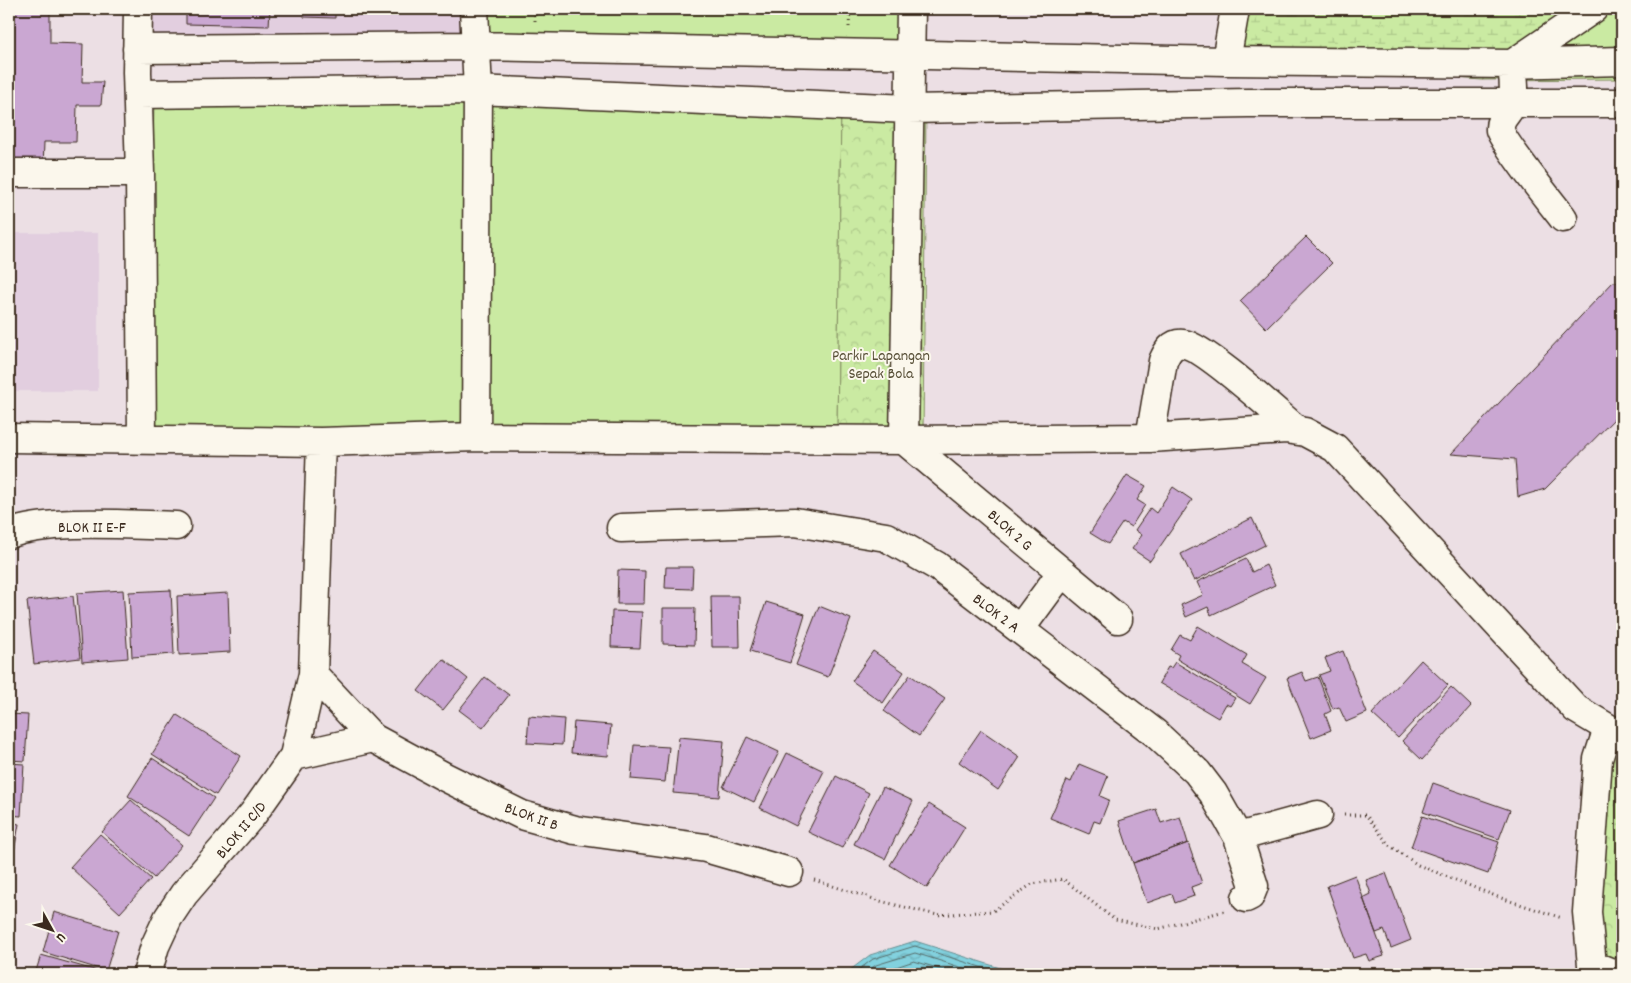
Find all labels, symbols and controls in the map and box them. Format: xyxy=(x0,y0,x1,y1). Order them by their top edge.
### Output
park label: Parkir Lapangan Sepak Bola xyxy=(832,345,930,386)
street label: BLOK 2 G xyxy=(982,505,1037,557)
street label: BLOK II E-F xyxy=(58,517,126,540)
street label: BLOK 2 A xyxy=(967,589,1024,640)
street label: BLOK II C/D xyxy=(211,797,273,864)
street label: BLOK II B xyxy=(501,797,561,838)
north arrow xyxy=(28,906,78,956)
text: U xyxy=(50,928,70,946)

